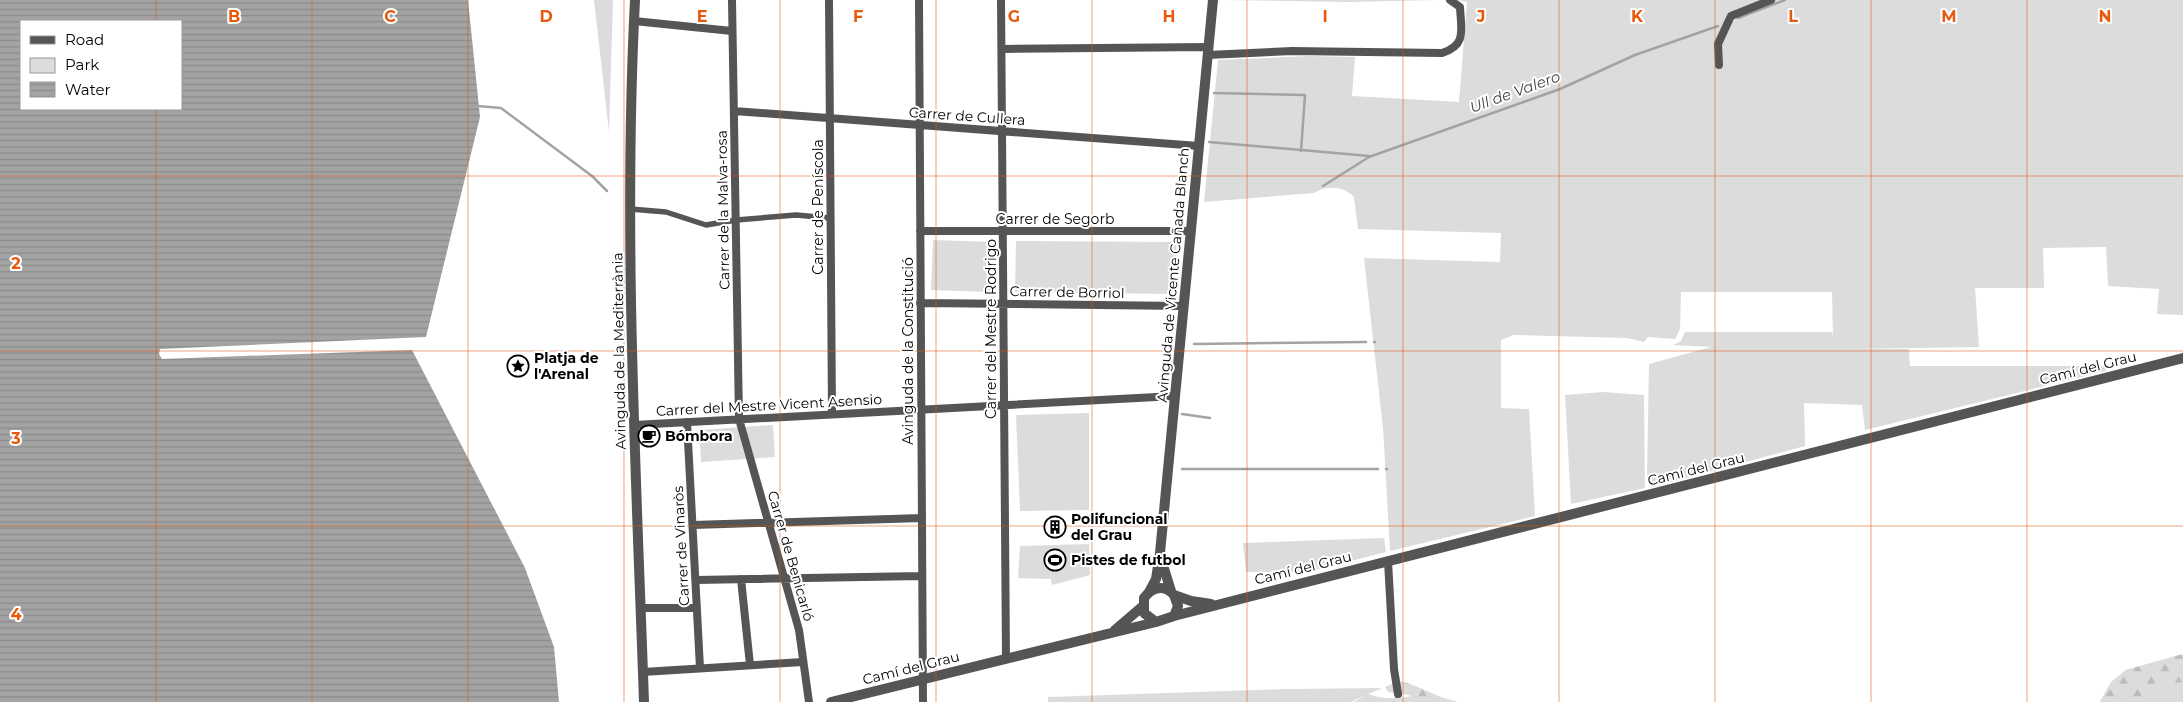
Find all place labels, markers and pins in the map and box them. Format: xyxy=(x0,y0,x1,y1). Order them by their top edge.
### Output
place label: Platja de l'Arenal xyxy=(534,349,599,383)
place icon: Platja de l'Arenal xyxy=(506,354,530,378)
cafe icon: Bómbora xyxy=(637,424,661,448)
place label: Bómbora xyxy=(665,427,733,445)
place label: Polifuncional del Grau xyxy=(1071,510,1168,544)
building icon: Polifuncional del Grau xyxy=(1043,515,1067,539)
sports icon: Pistes de futbol xyxy=(1043,548,1067,572)
place label: Pistes de futbol xyxy=(1071,551,1186,569)

